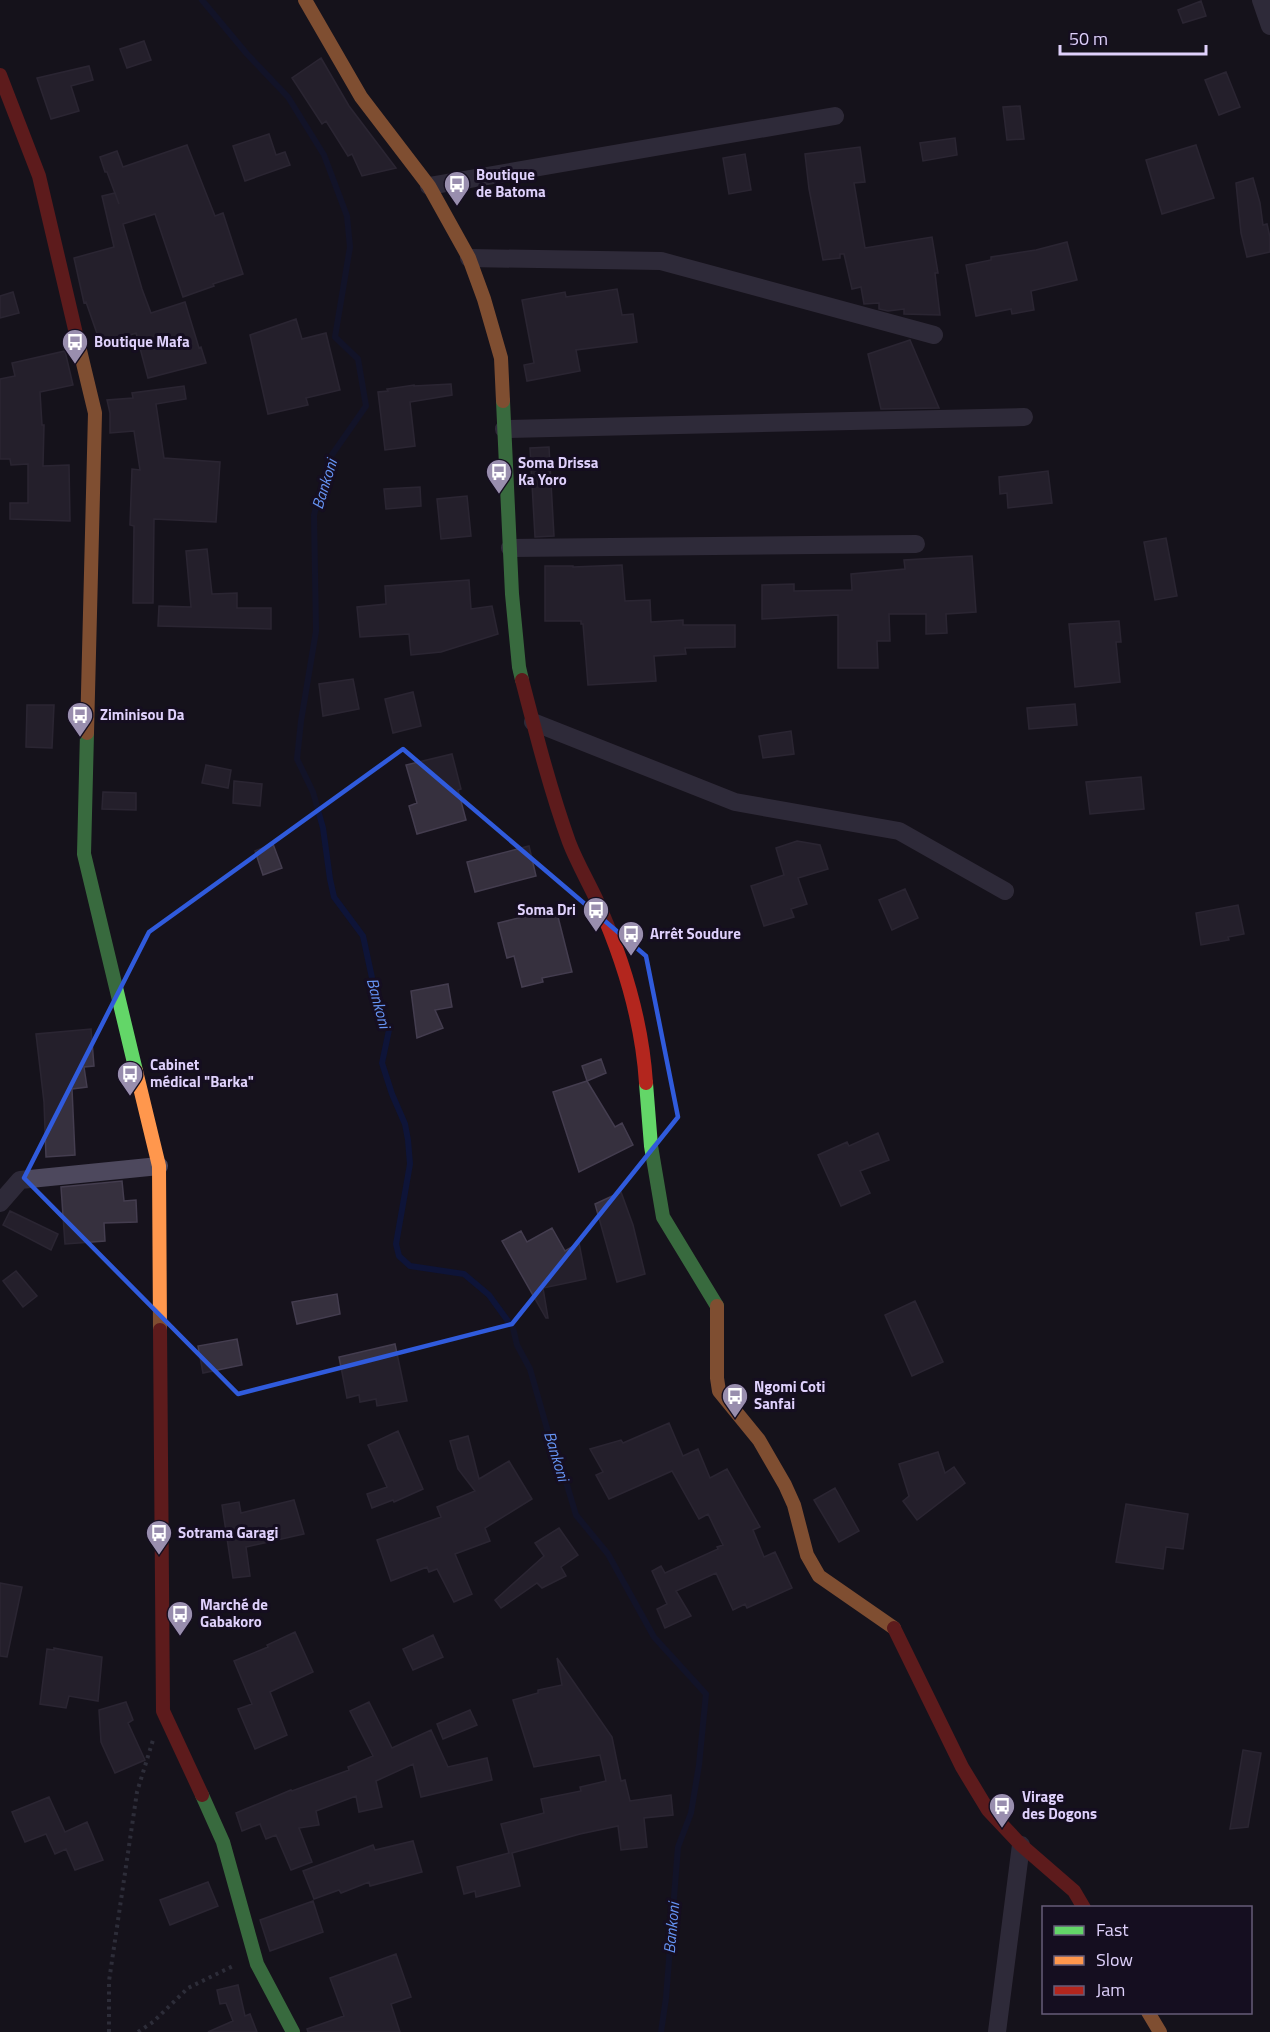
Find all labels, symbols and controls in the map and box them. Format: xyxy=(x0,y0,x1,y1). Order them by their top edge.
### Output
scale bar xyxy=(1060,18,1206,56)
text: 50 m xyxy=(1069,25,1108,52)
place label: Boutique de Batoma xyxy=(476,163,546,203)
bus stop icon: Boutique de Batoma xyxy=(442,169,472,207)
bus stop icon: Boutique Mafa xyxy=(60,327,90,365)
place label: Boutique Mafa xyxy=(94,330,190,353)
place label: Soma Drissa Ka Yoro xyxy=(518,451,599,491)
water label: Bankoni xyxy=(305,454,343,512)
bus stop icon: Soma Drissa Ka Yoro xyxy=(484,457,514,495)
bus stop icon: Ziminisou Da xyxy=(65,700,95,738)
place label: Ziminisou Da xyxy=(100,703,185,726)
bus stop icon: Soma Dri xyxy=(581,895,611,933)
place label: Soma Dri xyxy=(517,898,576,921)
bus stop icon: Arrêt Soudure xyxy=(616,919,646,957)
place label: Arrêt Soudure xyxy=(650,922,741,945)
water label: Bankoni xyxy=(361,975,398,1033)
place label: Cabinet médical "Barka" xyxy=(150,1053,254,1093)
bus stop icon: Cabinet médical "Barka" xyxy=(115,1059,145,1097)
place label: Ngomi Coti Sanfai xyxy=(754,1375,825,1415)
bus stop icon: Ngomi Coti Sanfai xyxy=(720,1381,750,1419)
water label: Bankoni xyxy=(538,1428,576,1486)
bus stop icon: Sotrama Garagi xyxy=(144,1518,174,1556)
place label: Sotrama Garagi xyxy=(178,1521,278,1544)
place label: Marché de Gabakoro xyxy=(200,1593,268,1633)
bus stop icon: Marché de Gabakoro xyxy=(165,1599,195,1637)
place label: Virage des Dogons xyxy=(1022,1785,1097,1825)
bus stop icon: Virage des Dogons xyxy=(987,1791,1017,1829)
water label: Bankoni xyxy=(657,1900,685,1955)
legend xyxy=(1042,1906,1252,2014)
text: Fast xyxy=(1096,1916,1129,1943)
text: Slow xyxy=(1096,1946,1133,1973)
text: Jam xyxy=(1096,1976,1125,2003)

